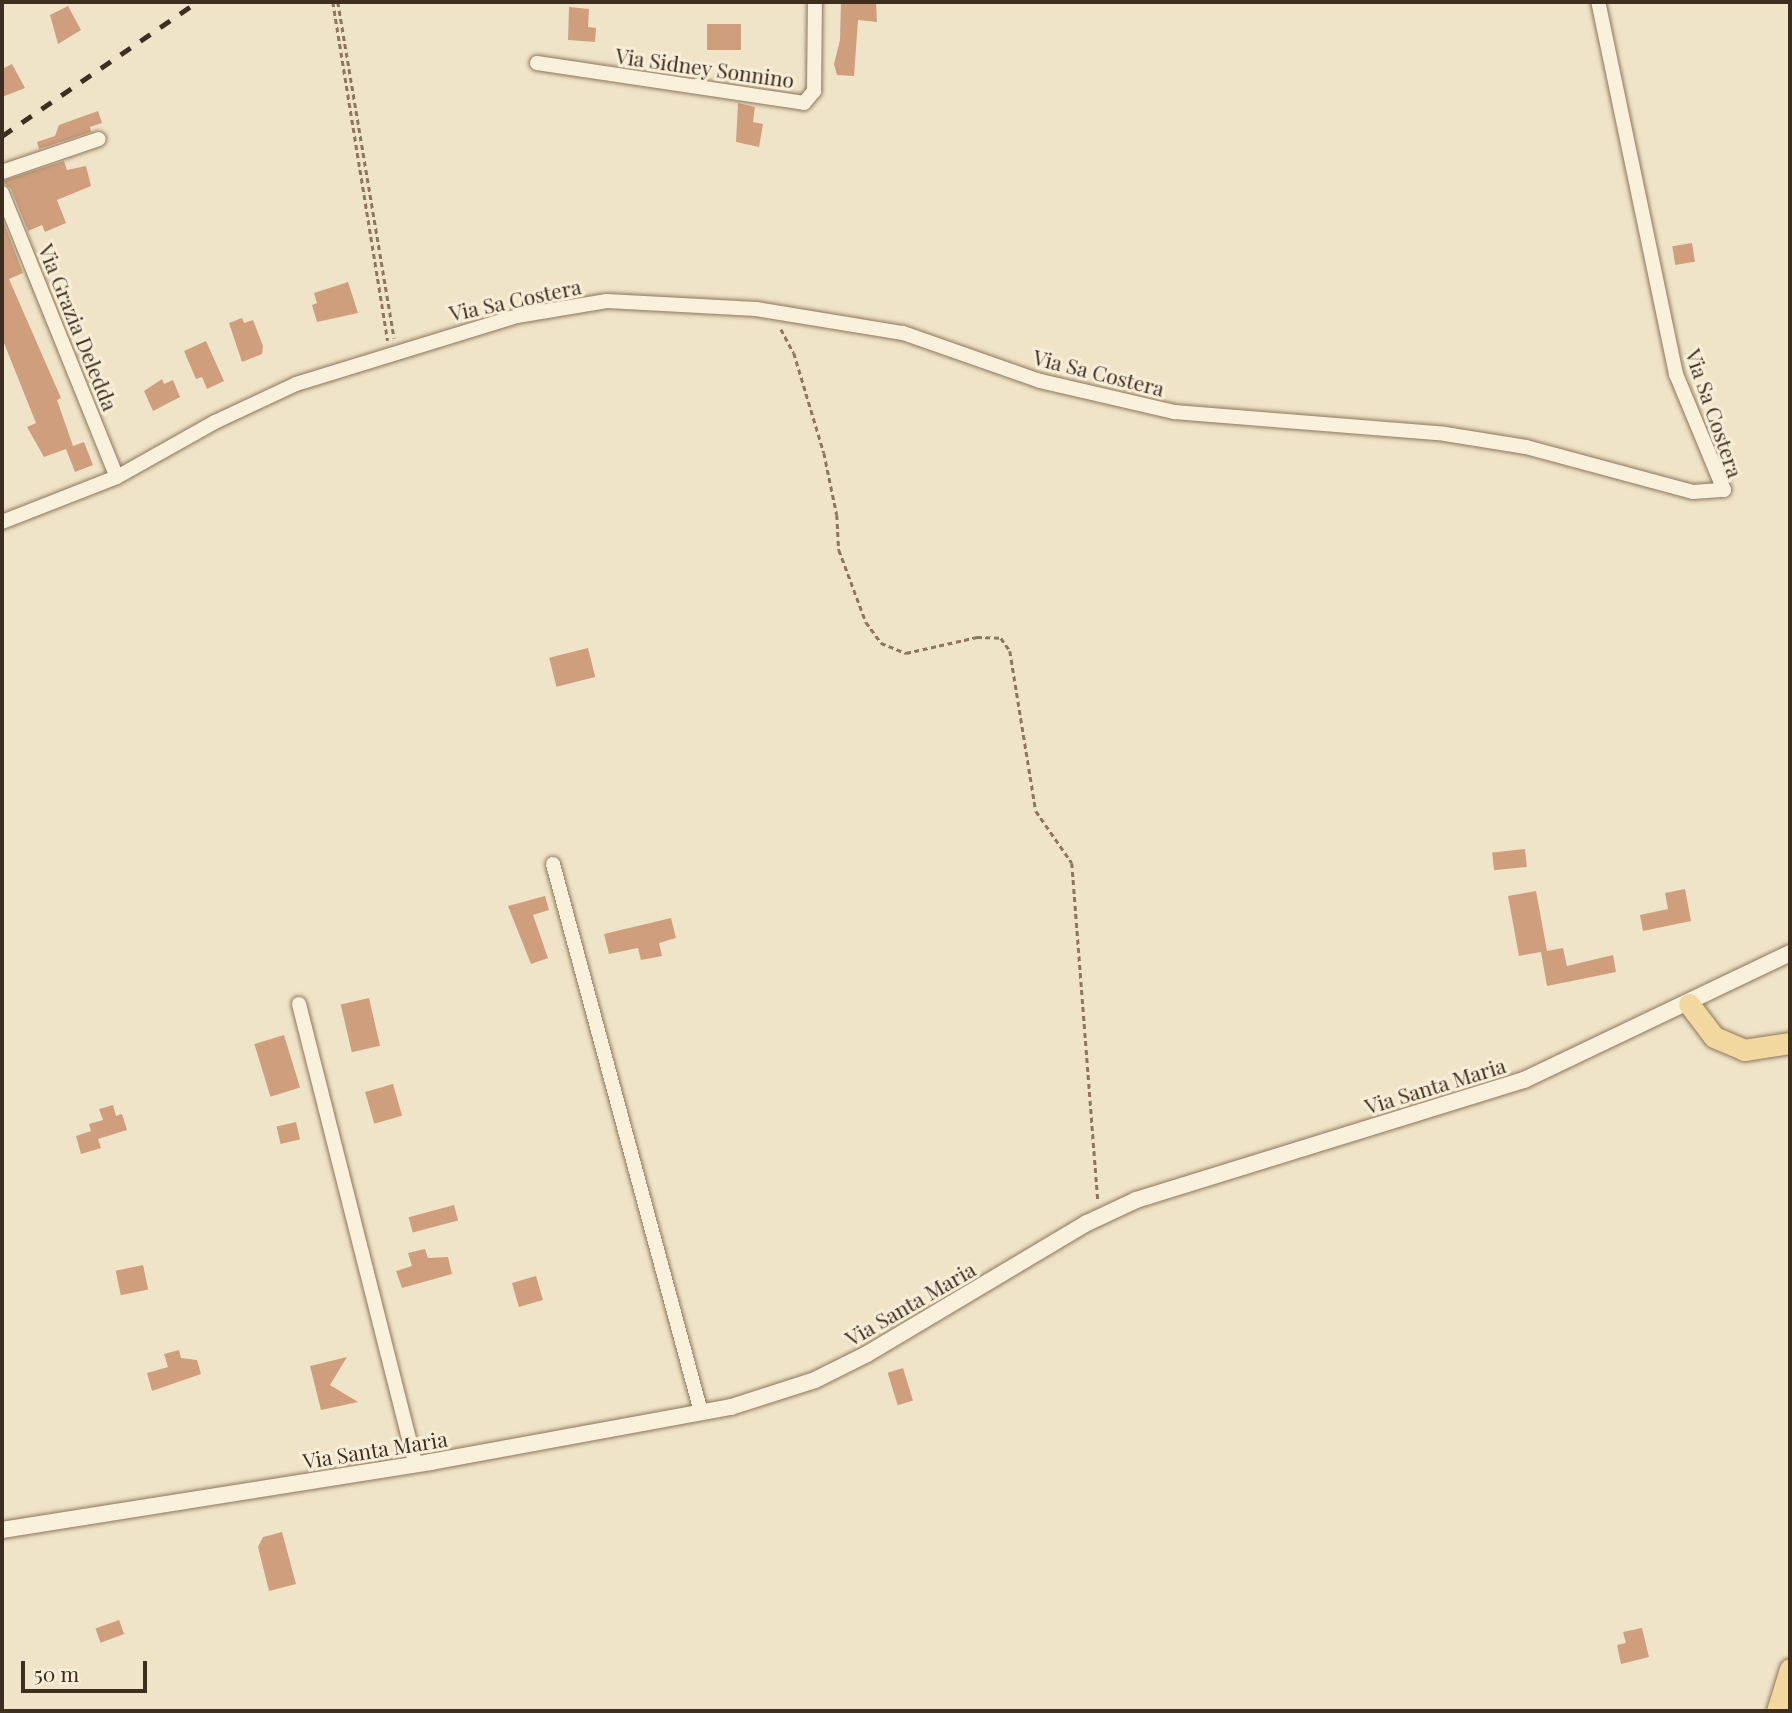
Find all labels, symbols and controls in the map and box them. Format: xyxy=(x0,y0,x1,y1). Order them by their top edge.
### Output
street label: Via Sidney Sonnino xyxy=(614,42,796,92)
street label: Via Grazia Deledda xyxy=(34,240,124,414)
street label: Via Sa Costera xyxy=(446,273,584,325)
street label: Via Sa Costera xyxy=(1031,343,1167,401)
street label: Via Sa Costera xyxy=(1681,345,1749,481)
street label: Via Santa Maria xyxy=(1361,1052,1509,1118)
street label: Via Santa Maria xyxy=(840,1255,980,1351)
street label: Via Santa Maria xyxy=(301,1425,449,1473)
scale bar xyxy=(24,1646,150,1690)
text: 50 m xyxy=(34,1659,79,1687)

